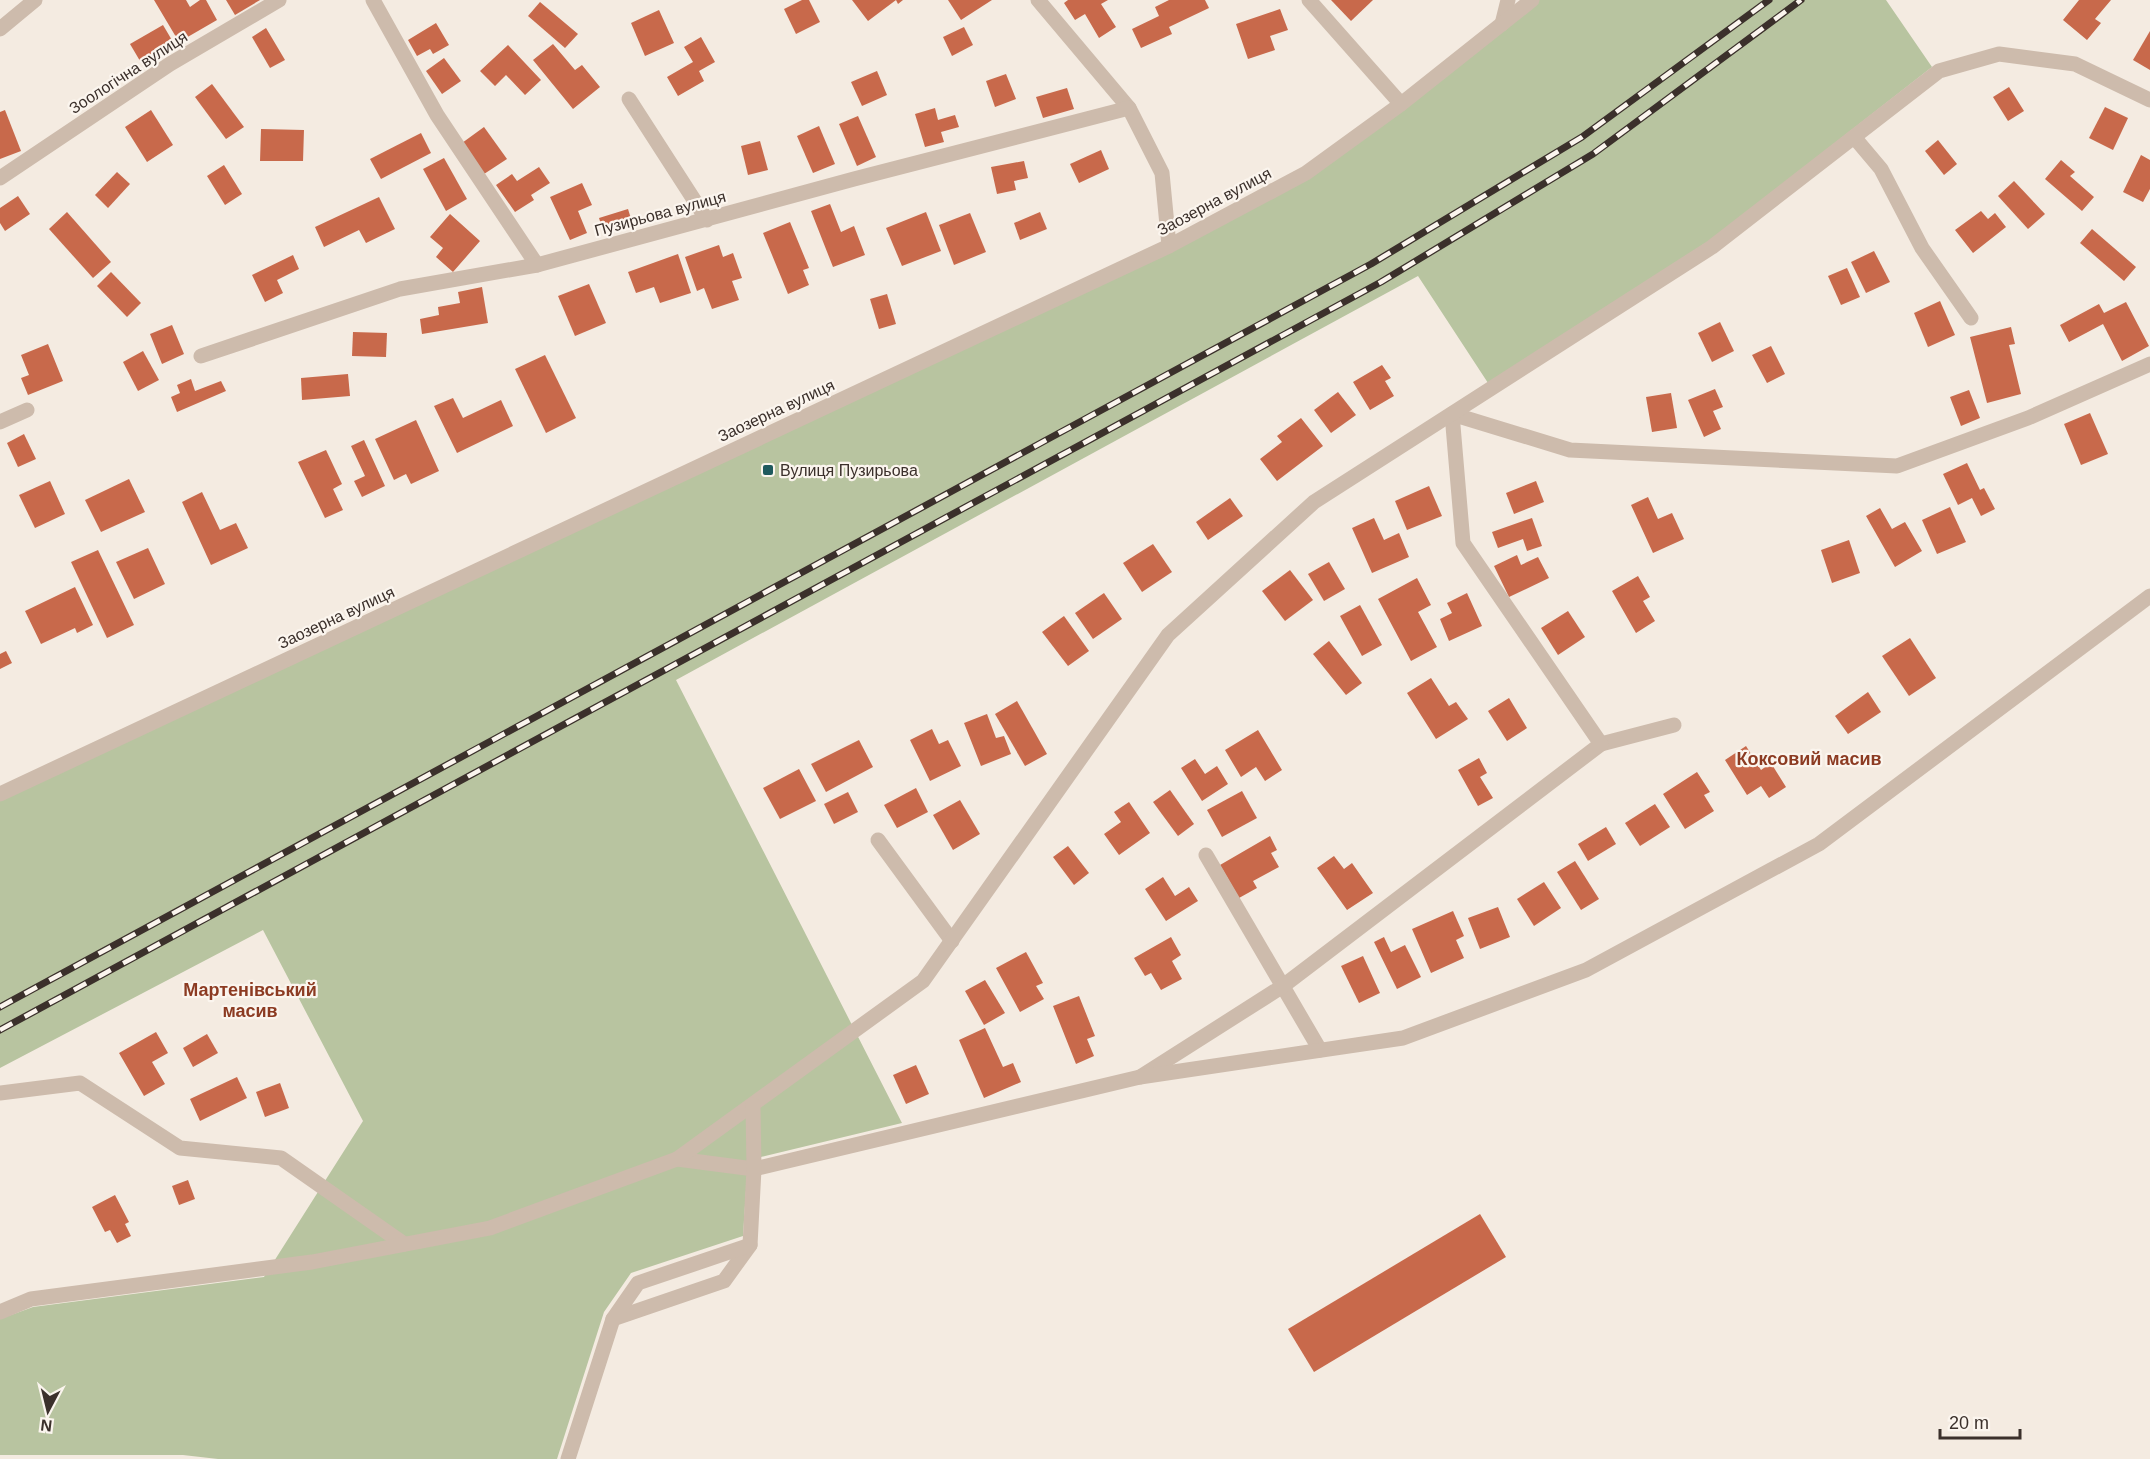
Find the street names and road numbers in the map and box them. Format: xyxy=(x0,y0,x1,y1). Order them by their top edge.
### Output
street label: Зоологічна вулиця xyxy=(66,28,190,117)
street label: Заозерна вулиця xyxy=(1154,164,1274,239)
street label: Пузирьова вулиця xyxy=(593,188,728,239)
street label: Заозерна вулиця xyxy=(715,376,837,445)
street label: Заозерна вулиця xyxy=(275,583,397,652)

